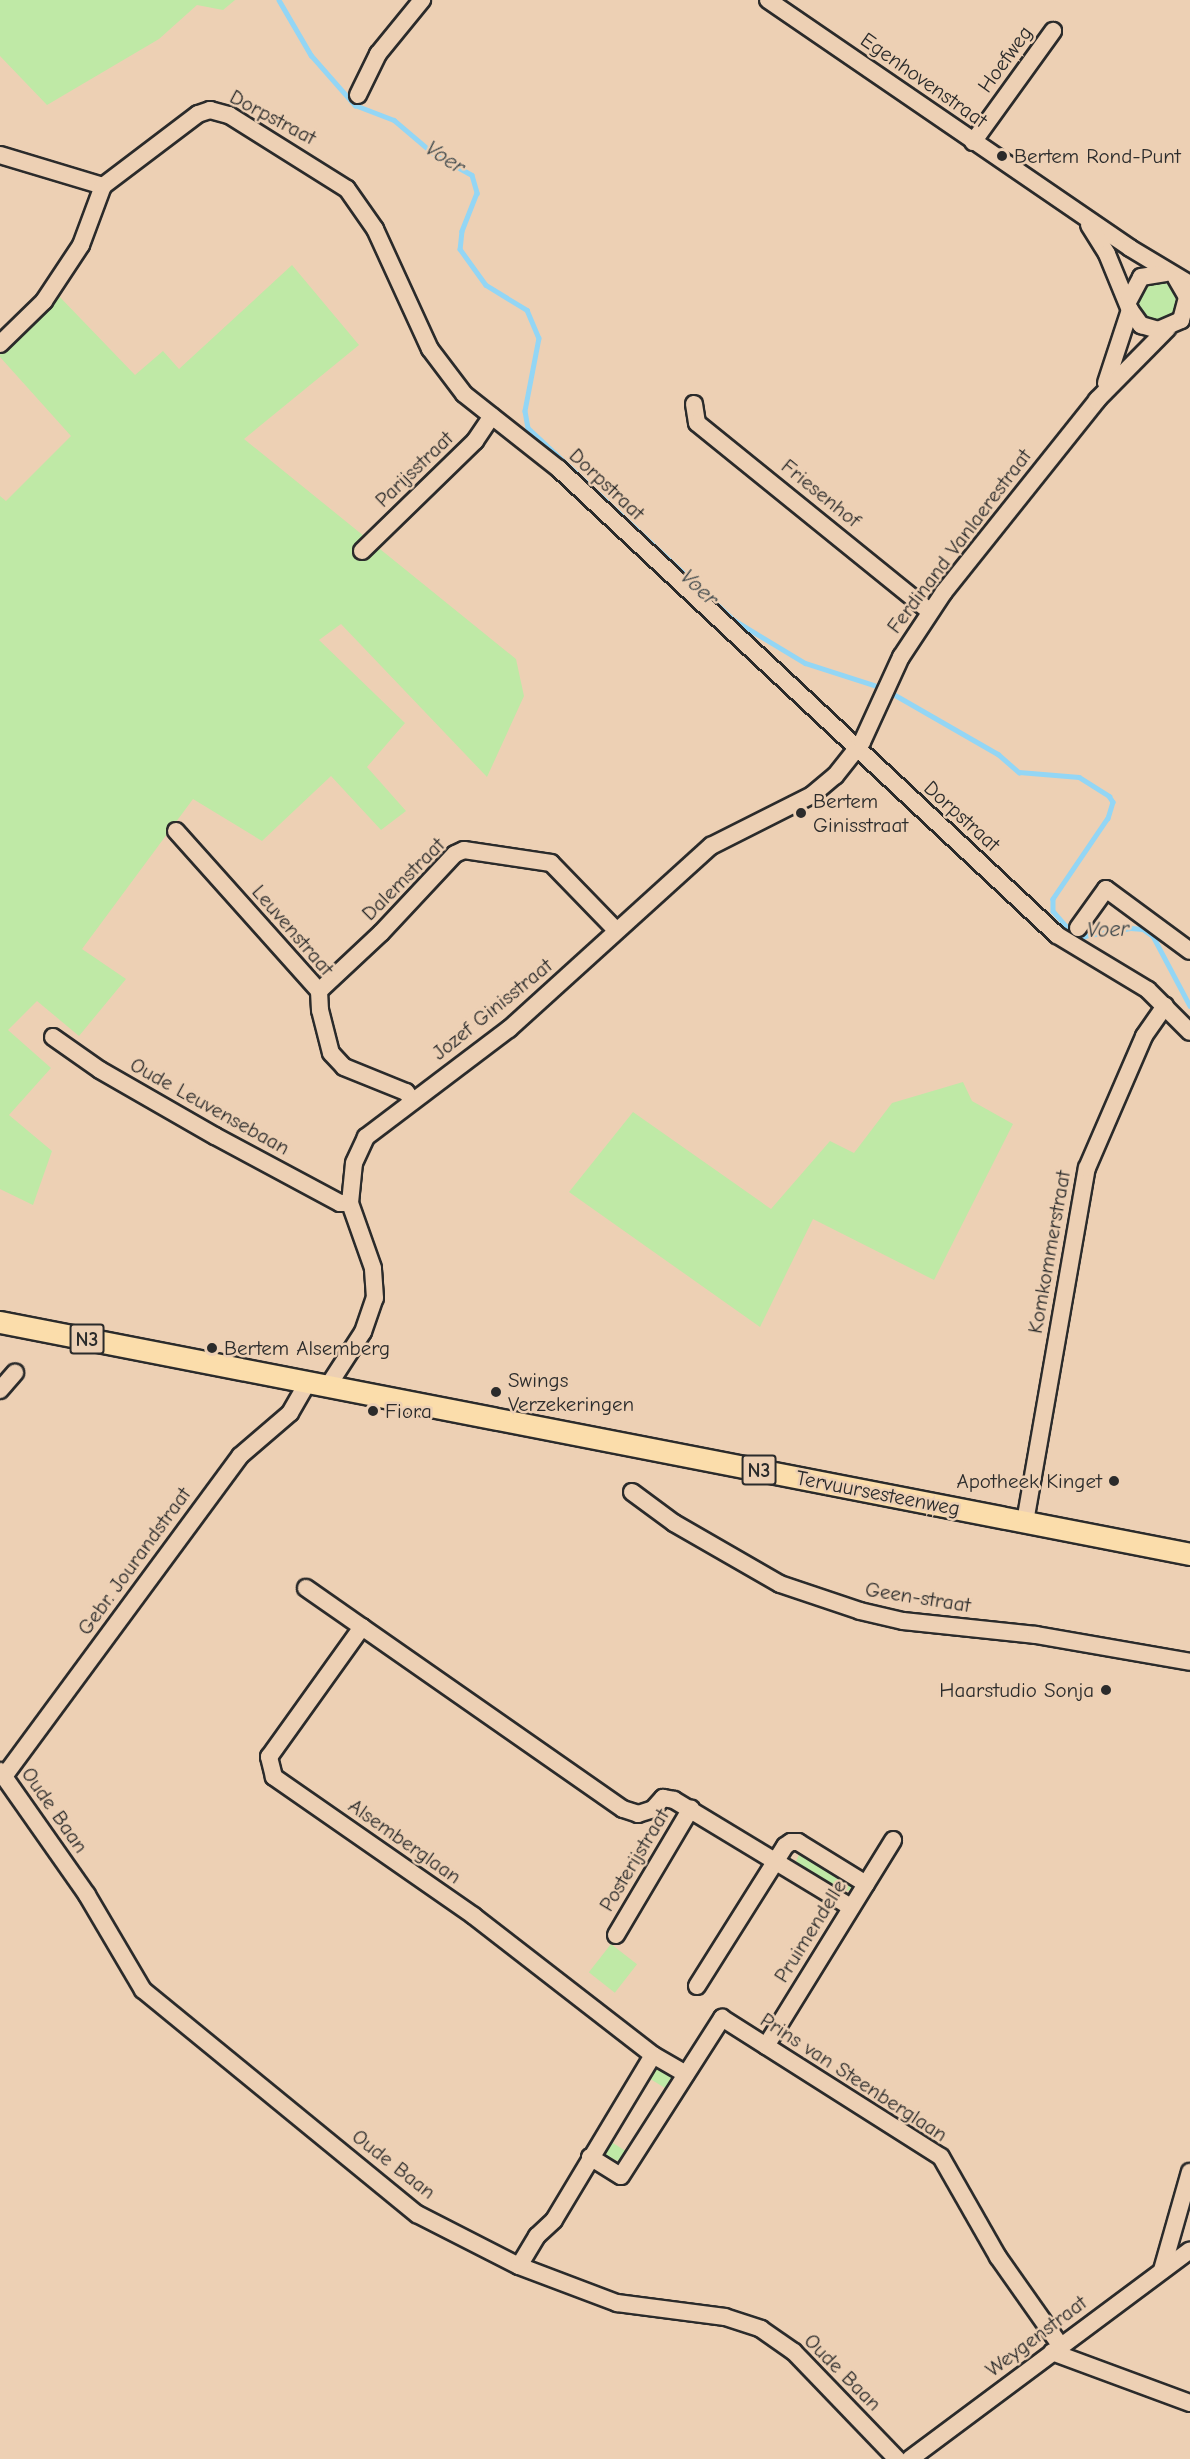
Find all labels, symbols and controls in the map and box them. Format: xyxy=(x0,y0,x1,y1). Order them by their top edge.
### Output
street label: Hoefweg xyxy=(972,21,1038,97)
street label: Egenhovenstraat xyxy=(856,27,992,133)
street label: Dorpstraat xyxy=(226,84,320,150)
water label: Voer xyxy=(420,135,470,181)
place label: Bertem Rond-Punt xyxy=(1014,143,1181,169)
marker: Bertem Rond-Punt xyxy=(995,149,1009,163)
street label: Parijsstraat xyxy=(370,426,458,512)
street label: Dorpstraat xyxy=(564,443,650,525)
street label: Ferdinand Vanlaerestraat xyxy=(881,444,1037,638)
street label: Friesenhof xyxy=(776,453,866,533)
water label: Voer xyxy=(675,564,723,612)
street label: Dorpstraat xyxy=(919,775,1005,857)
place label: Bertem Ginisstraat xyxy=(813,788,908,838)
marker: Bertem Ginisstraat xyxy=(794,806,808,820)
street label: Dalemstraat xyxy=(356,832,450,926)
street label: Leuvenstraat xyxy=(247,879,339,981)
water label: Voer xyxy=(1086,916,1130,944)
street label: Jozef Ginisstraat xyxy=(427,953,557,1065)
street label: Oude Leuvensebaan xyxy=(126,1052,294,1160)
street label: Komkommerstraat xyxy=(1022,1169,1076,1335)
road number: N3 xyxy=(69,1322,105,1356)
place label: Bertem Alsemberg xyxy=(224,1335,390,1361)
marker: Bertem Alsemberg xyxy=(205,1341,219,1355)
place label: Swings Verzekeringen xyxy=(508,1367,634,1417)
marker: Swings Verzekeringen xyxy=(489,1385,503,1399)
place label: Fiora xyxy=(385,1398,432,1424)
marker: Fiora xyxy=(366,1404,380,1418)
road number: N3 xyxy=(741,1453,777,1487)
street label: Tervuursesteenweg xyxy=(794,1465,962,1521)
place label: Apotheek Kinget xyxy=(956,1468,1102,1494)
marker: Apotheek Kinget xyxy=(1107,1474,1121,1488)
street label: Gebr. Jourandstraat xyxy=(72,1482,196,1640)
street label: Geen-straat xyxy=(863,1576,973,1618)
place label: Haarstudio Sonja xyxy=(939,1677,1094,1703)
marker: Haarstudio Sonja xyxy=(1099,1683,1113,1697)
street label: Oude Baan xyxy=(16,1762,94,1858)
street label: Alsemberglaan xyxy=(344,1793,466,1889)
street label: Posterijstraat xyxy=(594,1804,674,1916)
street label: Pruimendelle xyxy=(768,1875,852,1987)
street label: Prins van Steenberglaan xyxy=(756,2007,952,2147)
street label: Oude Baan xyxy=(347,2124,441,2204)
street label: Weygenstraat xyxy=(981,2290,1091,2382)
street label: Oude Baan xyxy=(799,2328,887,2416)

